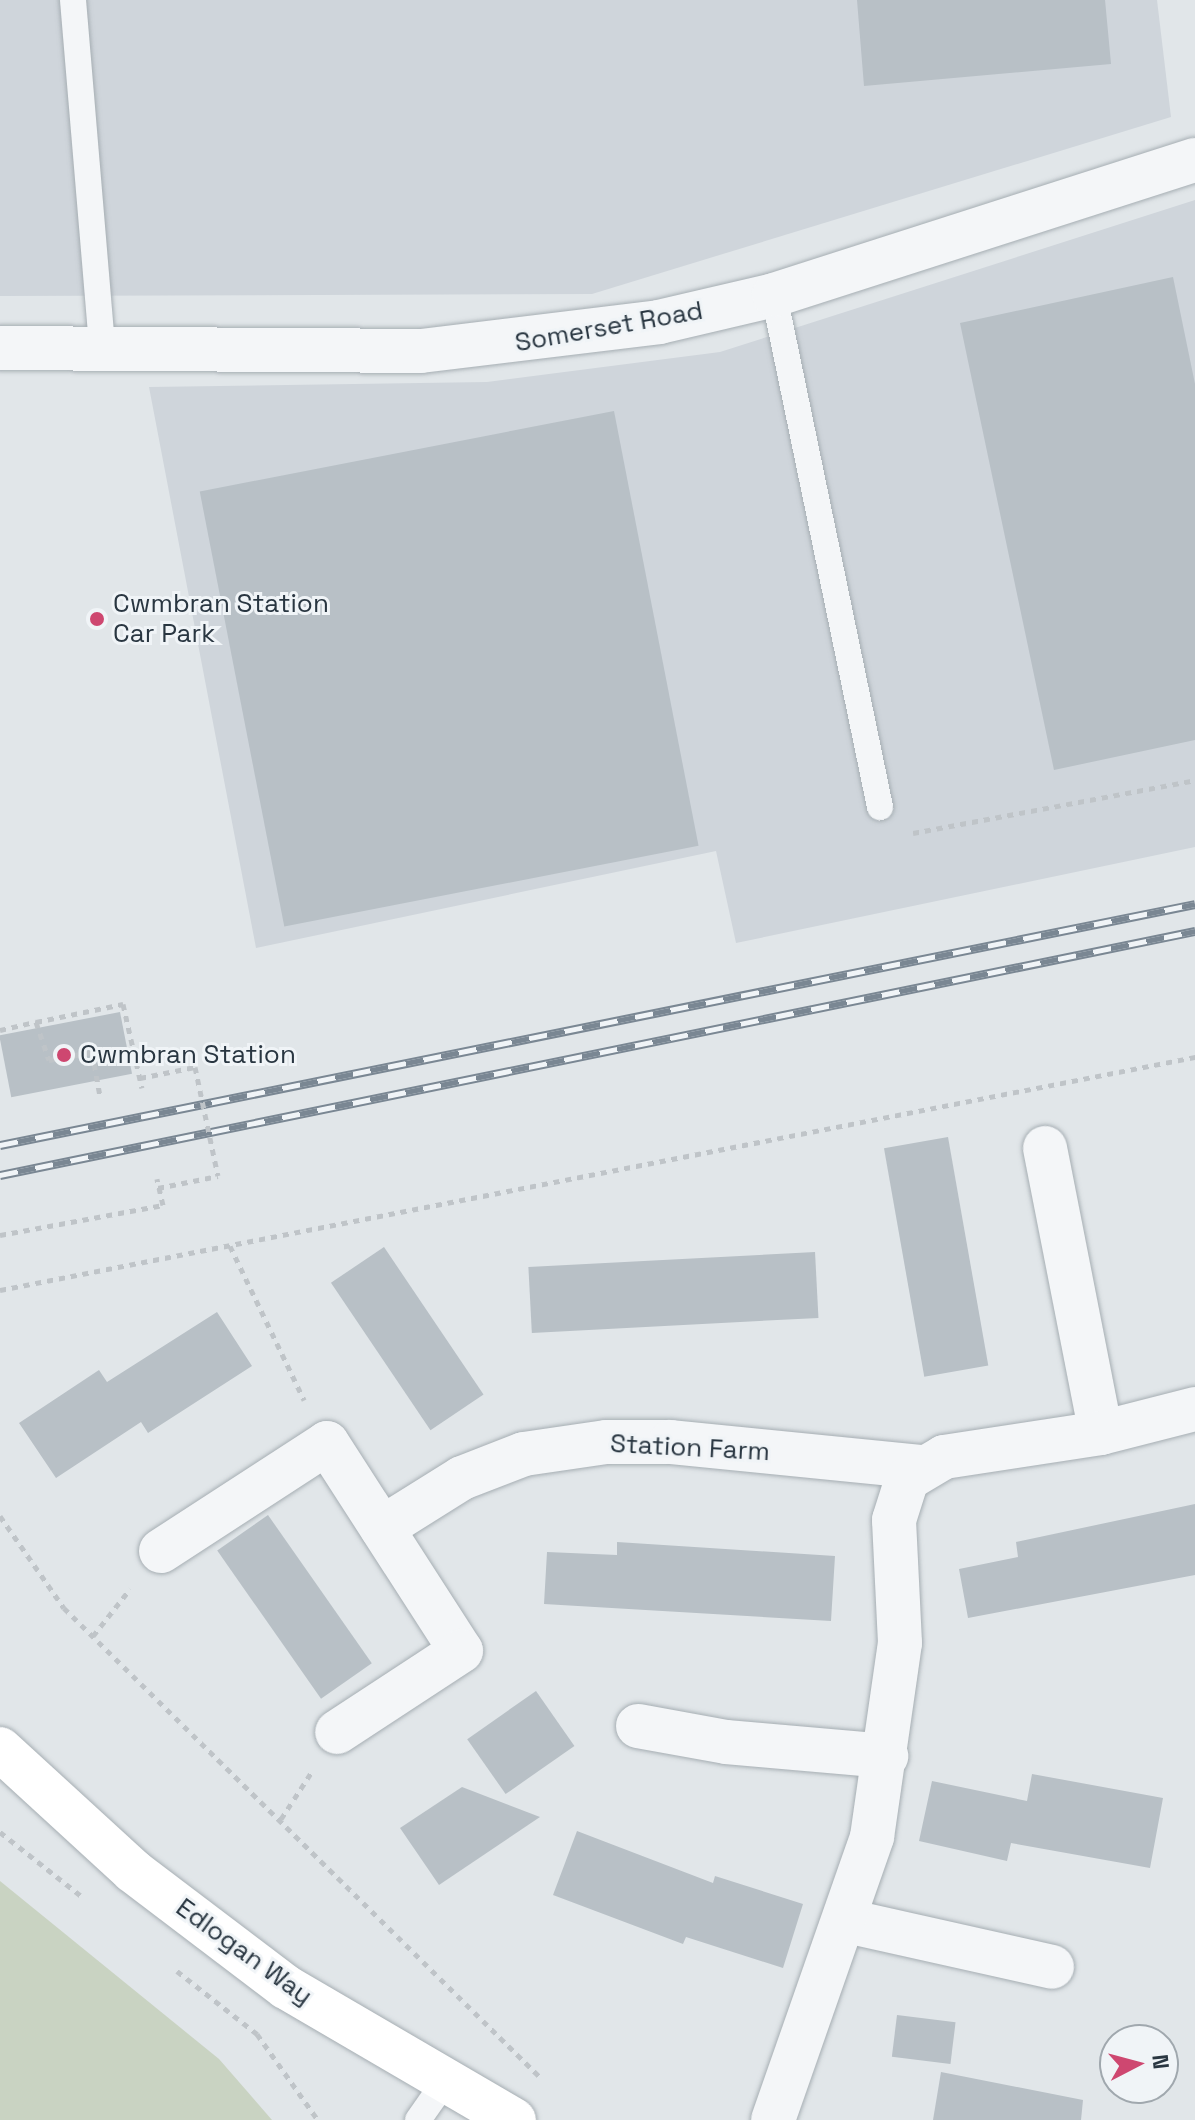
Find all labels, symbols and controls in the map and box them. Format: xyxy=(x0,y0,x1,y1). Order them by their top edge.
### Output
street label: Somerset Road xyxy=(513,295,705,359)
place label: Cwmbran Station Car Park xyxy=(113,588,329,650)
marker: Cwmbran Station Car Park xyxy=(88,610,106,628)
place label: Cwmbran Station xyxy=(80,1039,296,1071)
marker: Cwmbran Station xyxy=(55,1046,73,1064)
street label: Station Farm xyxy=(609,1428,771,1468)
street label: Edlogan Way xyxy=(170,1892,318,2012)
north arrow xyxy=(1099,2024,1179,2104)
text: N xyxy=(1146,2053,1176,2070)

